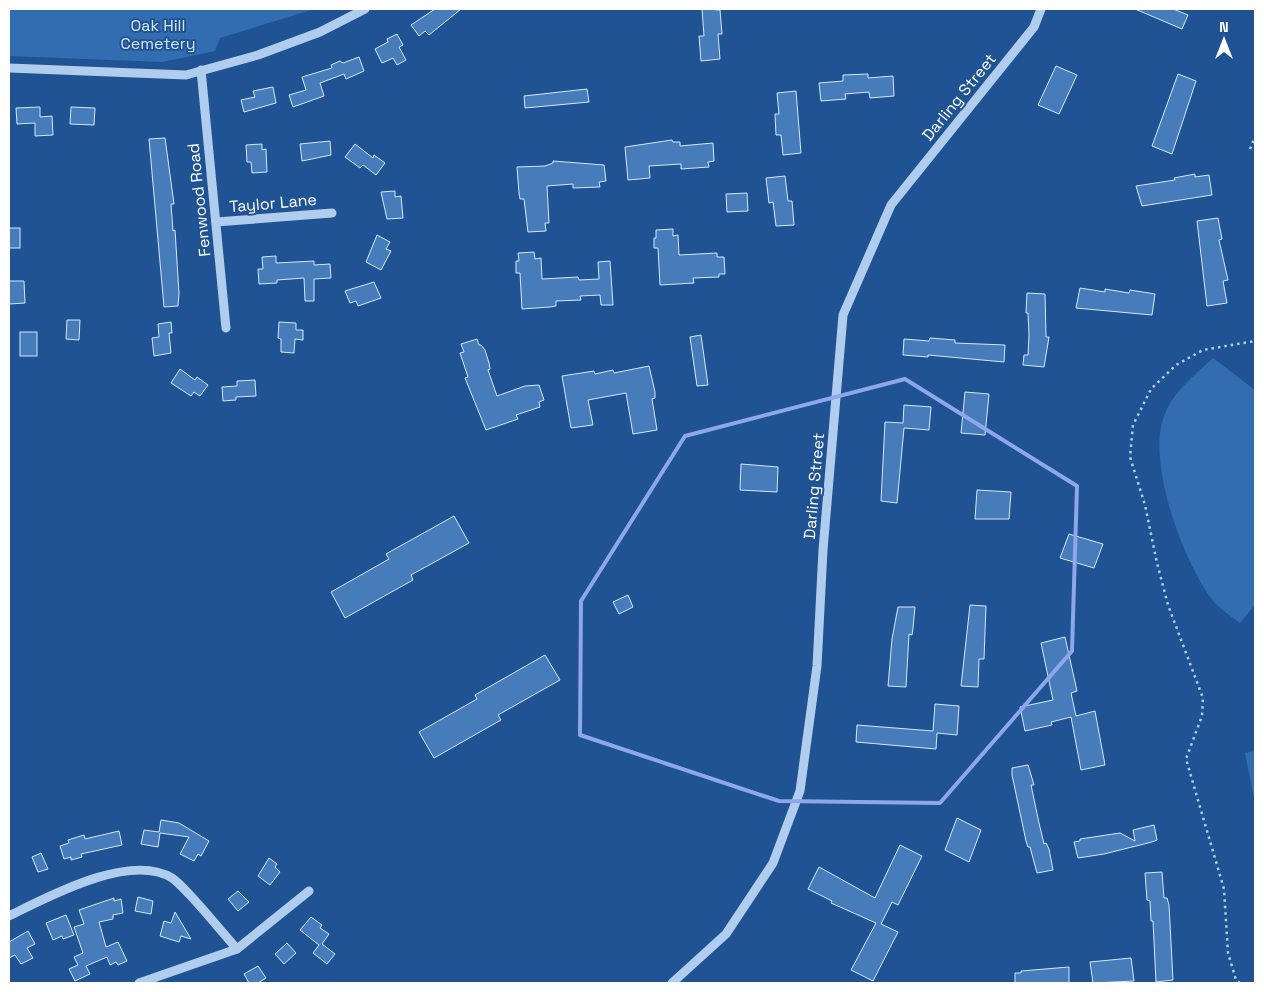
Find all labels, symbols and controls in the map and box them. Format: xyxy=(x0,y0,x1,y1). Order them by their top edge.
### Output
park label: Oak Hill Cemetery xyxy=(120,15,196,54)
north arrow xyxy=(1199,15,1249,65)
text: N xyxy=(1219,18,1229,36)
street label: Darling Street xyxy=(917,49,1001,145)
street label: Fenwood Road xyxy=(183,142,215,258)
street label: Taylor Lane xyxy=(228,189,318,217)
street label: Darling Street xyxy=(799,432,829,540)

